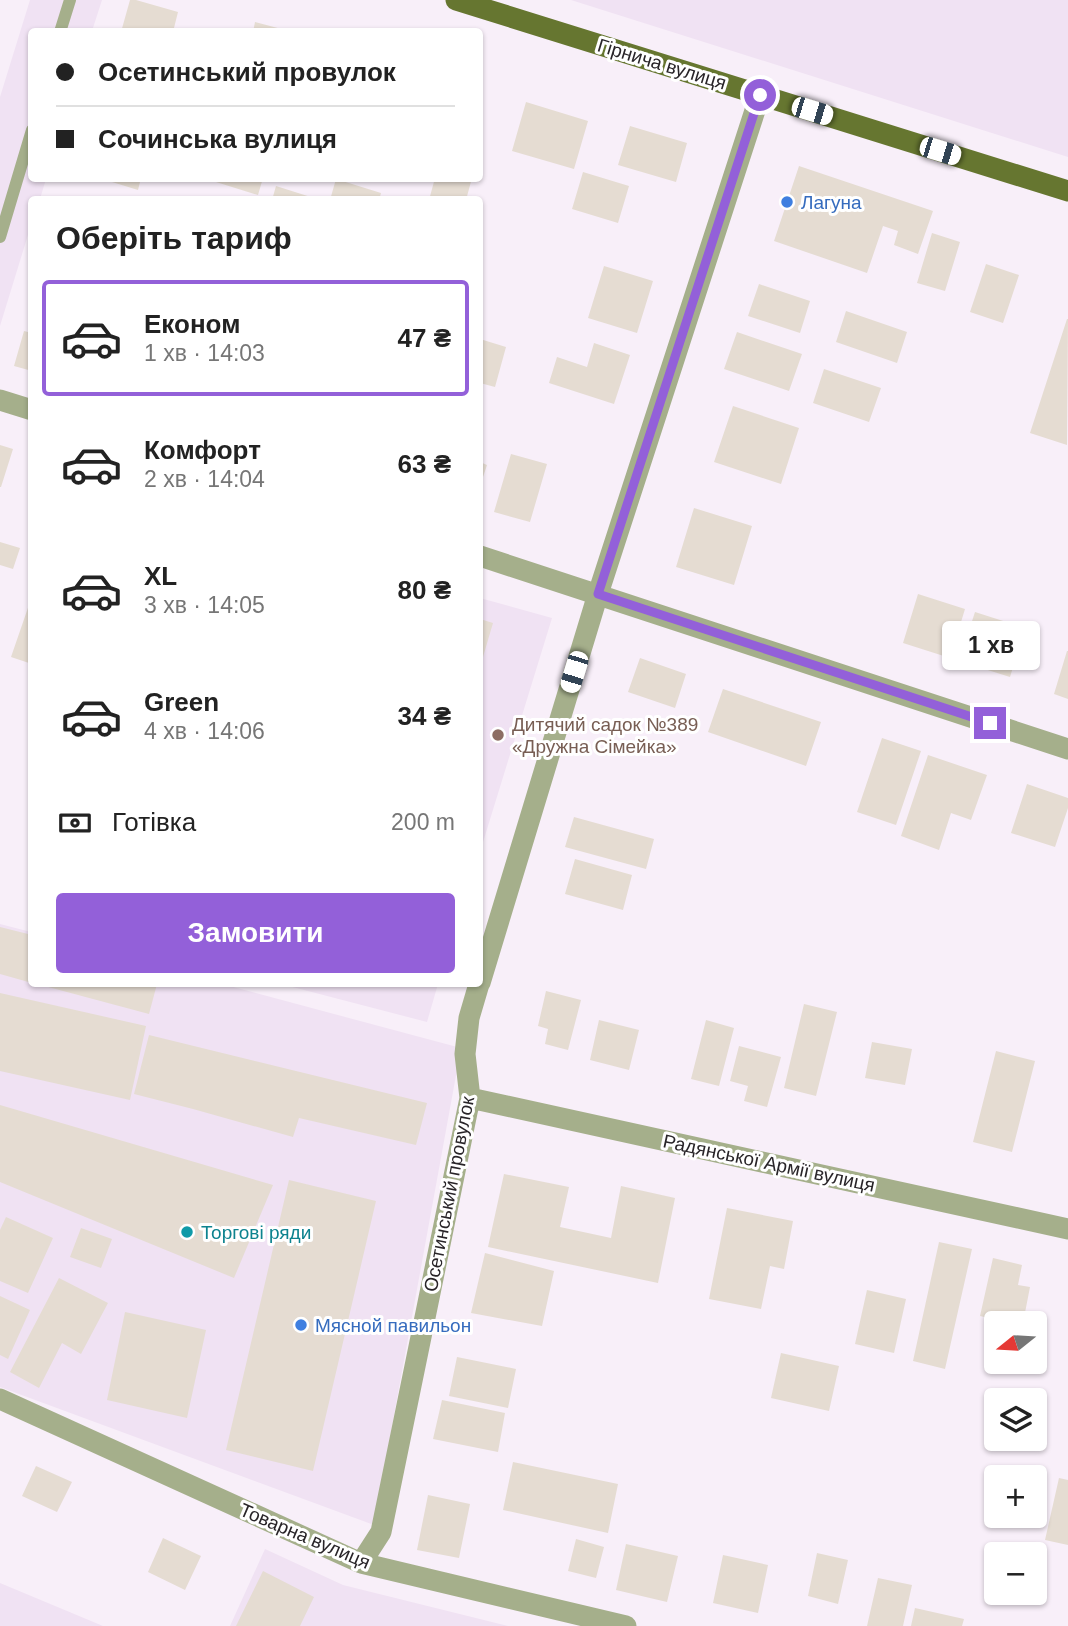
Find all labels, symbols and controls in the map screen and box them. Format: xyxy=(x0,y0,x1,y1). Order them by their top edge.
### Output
street label: Гірнича вулиця xyxy=(595,34,729,94)
text: Осетинський провулок xyxy=(98,57,396,87)
route start xyxy=(744,79,776,111)
car xyxy=(789,95,836,127)
text: Сочинська вулиця xyxy=(98,124,337,154)
car xyxy=(917,135,964,167)
place label: Лагуна xyxy=(801,192,862,213)
marker: Лагуна xyxy=(779,194,795,210)
text: Оберіть тариф xyxy=(56,220,292,256)
icon: car xyxy=(60,307,123,370)
text: Економ xyxy=(144,309,240,339)
text: 47 ₴ xyxy=(398,323,451,353)
text: 1 хв · 14:03 xyxy=(144,340,265,366)
icon: car xyxy=(60,433,123,496)
text: Комфорт xyxy=(144,435,261,465)
text: 63 ₴ xyxy=(398,449,451,479)
text: 2 хв · 14:04 xyxy=(144,466,265,492)
icon: car xyxy=(60,559,123,622)
text: XL xyxy=(144,561,177,591)
text: 80 ₴ xyxy=(398,575,451,605)
text: 3 хв · 14:05 xyxy=(144,592,265,618)
callout: 1 хв xyxy=(941,622,1039,670)
text: 1 хв xyxy=(968,632,1014,658)
car xyxy=(558,649,591,695)
icon: car xyxy=(60,685,123,748)
text: Green xyxy=(144,687,219,717)
text: 34 ₴ xyxy=(398,701,451,731)
route end xyxy=(974,707,1006,739)
place label: Дитячий садок №389 «Дружна Сімейка» xyxy=(512,714,698,757)
text: 4 хв · 14:06 xyxy=(144,718,265,744)
marker: Дитячий садок №389 «Дружна Сімейка» xyxy=(490,727,506,743)
icon: cash xyxy=(56,804,94,842)
text: Готівка xyxy=(112,807,196,837)
text: 200 m xyxy=(391,809,455,835)
button: Замовити xyxy=(56,893,455,973)
street label: Осетинський провулок xyxy=(420,1094,478,1293)
street label: Радянської Армії вулиця xyxy=(661,1130,877,1196)
place label: Торгові ряди xyxy=(201,1222,311,1243)
marker: Торгові ряди xyxy=(179,1224,195,1240)
north arrow xyxy=(984,1311,1046,1374)
map controls xyxy=(984,1311,1047,1605)
place label: Мясной павильон xyxy=(315,1315,471,1336)
marker: Мясной павильон xyxy=(293,1317,309,1333)
button: layers xyxy=(984,1388,1047,1451)
button: + xyxy=(984,1465,1047,1528)
street label: Товарна вулиця xyxy=(237,1499,373,1573)
button: − xyxy=(984,1542,1047,1605)

